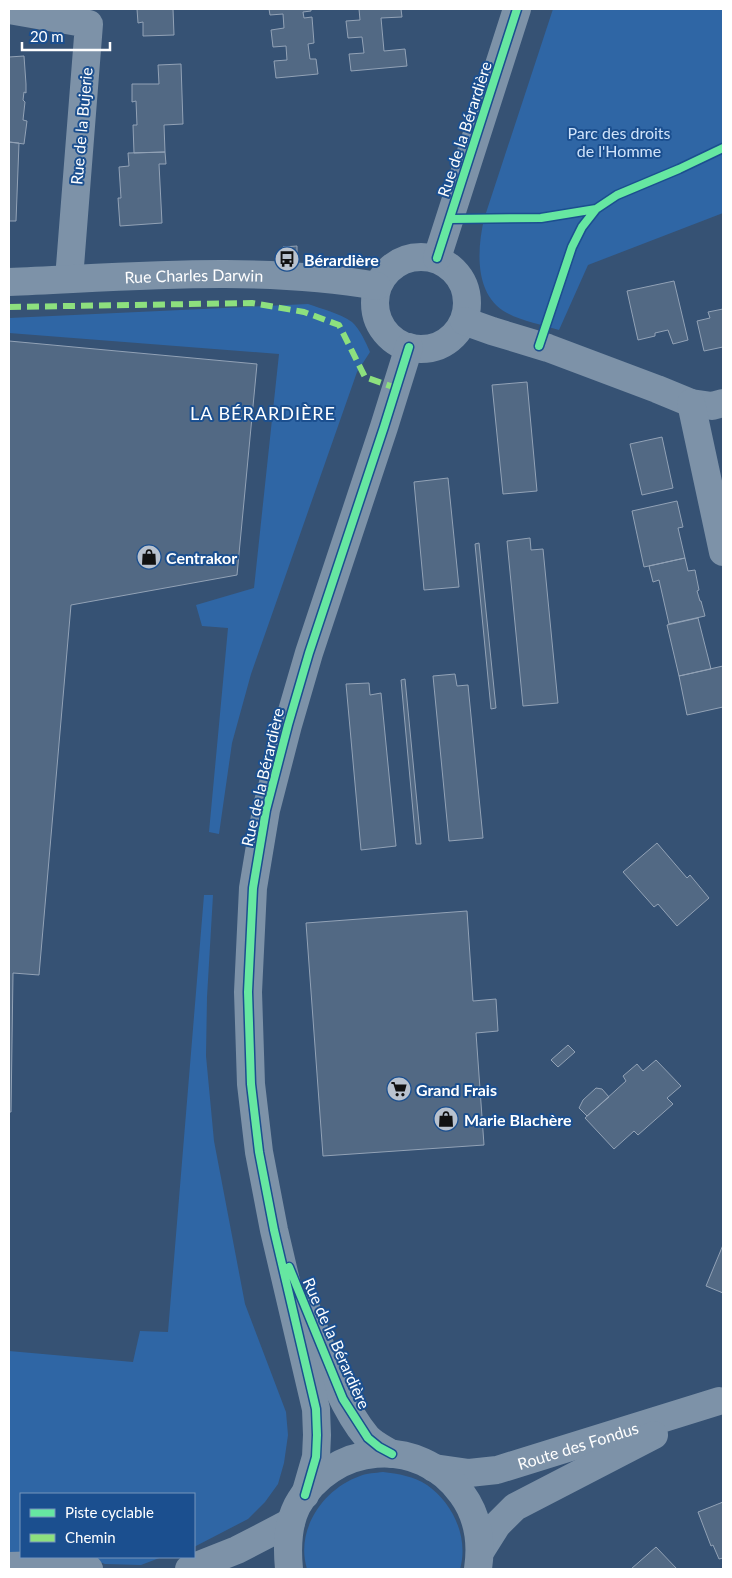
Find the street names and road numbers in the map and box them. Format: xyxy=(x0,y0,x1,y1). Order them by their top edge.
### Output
street label: Rue de la Bérardière xyxy=(433,59,495,199)
street label: Rue de la Bujerie xyxy=(66,66,96,186)
street label: Rue Charles Darwin xyxy=(124,265,264,286)
street label: Rue de la Bérardière xyxy=(237,706,287,848)
street label: Rue de la Bérardière xyxy=(300,1274,374,1412)
street label: Route des Fondus xyxy=(515,1417,640,1473)

